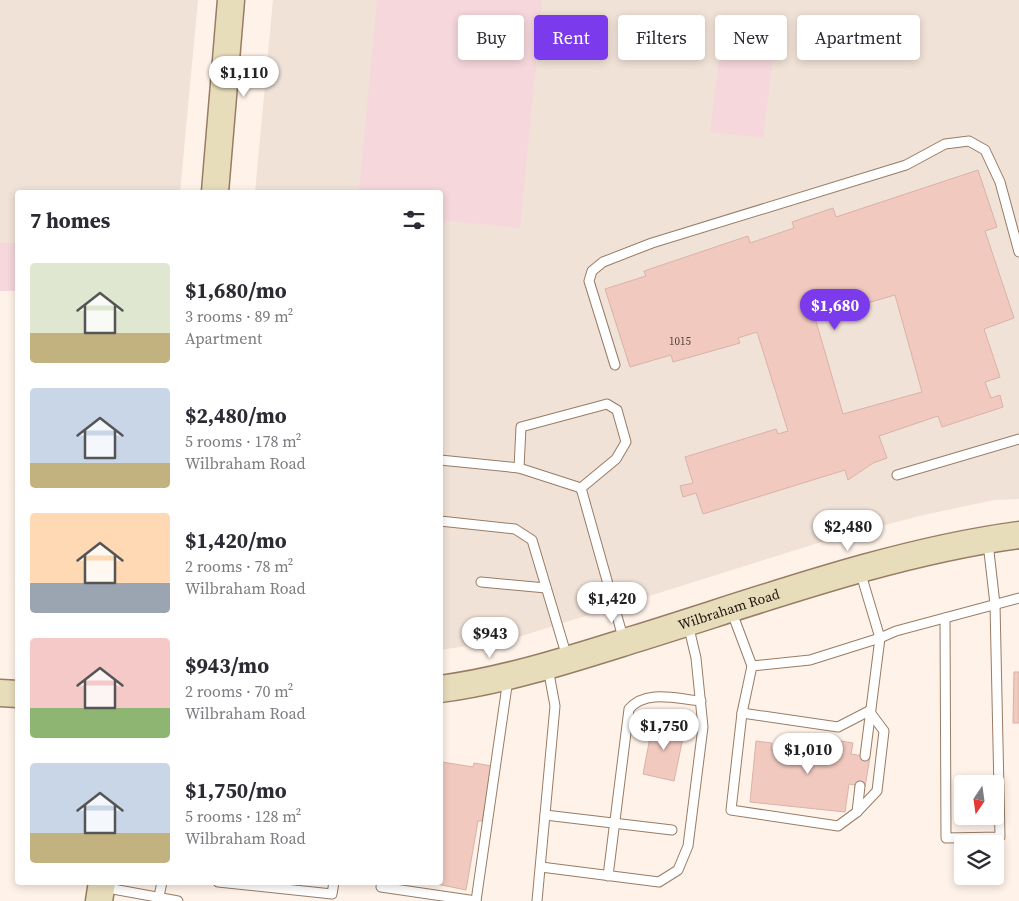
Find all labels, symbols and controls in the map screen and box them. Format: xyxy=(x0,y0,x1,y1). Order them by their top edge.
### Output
chip: Buy xyxy=(458,15,524,60)
chip: Rent xyxy=(534,15,608,60)
chip: Filters xyxy=(618,15,705,60)
chip: New xyxy=(715,15,787,60)
chip: Apartment xyxy=(797,15,920,60)
pin: $1,110 xyxy=(203,56,285,98)
text: $1,110 xyxy=(220,61,268,83)
text: 7 homes xyxy=(30,206,110,235)
icon: filters xyxy=(400,206,428,234)
text: $1,680/mo xyxy=(185,276,287,305)
icon: home xyxy=(70,283,130,343)
pin: $1,680 xyxy=(794,288,876,331)
text: $1,680 xyxy=(811,294,859,316)
text: 3 rooms · 89 m² xyxy=(185,305,293,327)
text: Apartment xyxy=(185,327,262,349)
house number: 1015 xyxy=(669,334,691,349)
text: $2,480/mo xyxy=(185,401,287,430)
icon: home xyxy=(70,408,130,468)
text: 5 rooms · 178 m² xyxy=(185,430,301,452)
text: Wilbraham Road xyxy=(185,452,306,474)
pin: $2,480 xyxy=(807,510,889,552)
text: $2,480 xyxy=(824,515,872,537)
text: $1,420/mo xyxy=(185,526,287,555)
icon: home xyxy=(70,533,130,593)
text: 2 rooms · 78 m² xyxy=(185,555,293,577)
text: Wilbraham Road xyxy=(185,577,306,599)
pin: $1,420 xyxy=(571,582,653,624)
street label: Wilbraham Road xyxy=(675,584,782,635)
text: $1,420 xyxy=(588,587,636,609)
pin: $943 xyxy=(460,616,520,659)
text: $943 xyxy=(473,622,507,644)
text: $943/mo xyxy=(185,651,269,680)
icon: home xyxy=(70,658,130,718)
text: 2 rooms · 70 m² xyxy=(185,680,293,702)
text: Wilbraham Road xyxy=(185,702,306,724)
pin: $1,750 xyxy=(623,708,705,751)
text: $1,750 xyxy=(640,714,688,736)
pin: $1,010 xyxy=(767,732,849,775)
text: $1,010 xyxy=(784,738,832,760)
north arrow xyxy=(954,775,1004,825)
map controls xyxy=(954,775,1004,885)
text: $1,750/mo xyxy=(185,776,287,805)
icon: home xyxy=(70,783,130,843)
text: 5 rooms · 128 m² xyxy=(185,805,301,827)
text: Wilbraham Road xyxy=(185,827,306,849)
button: layers xyxy=(954,835,1004,885)

